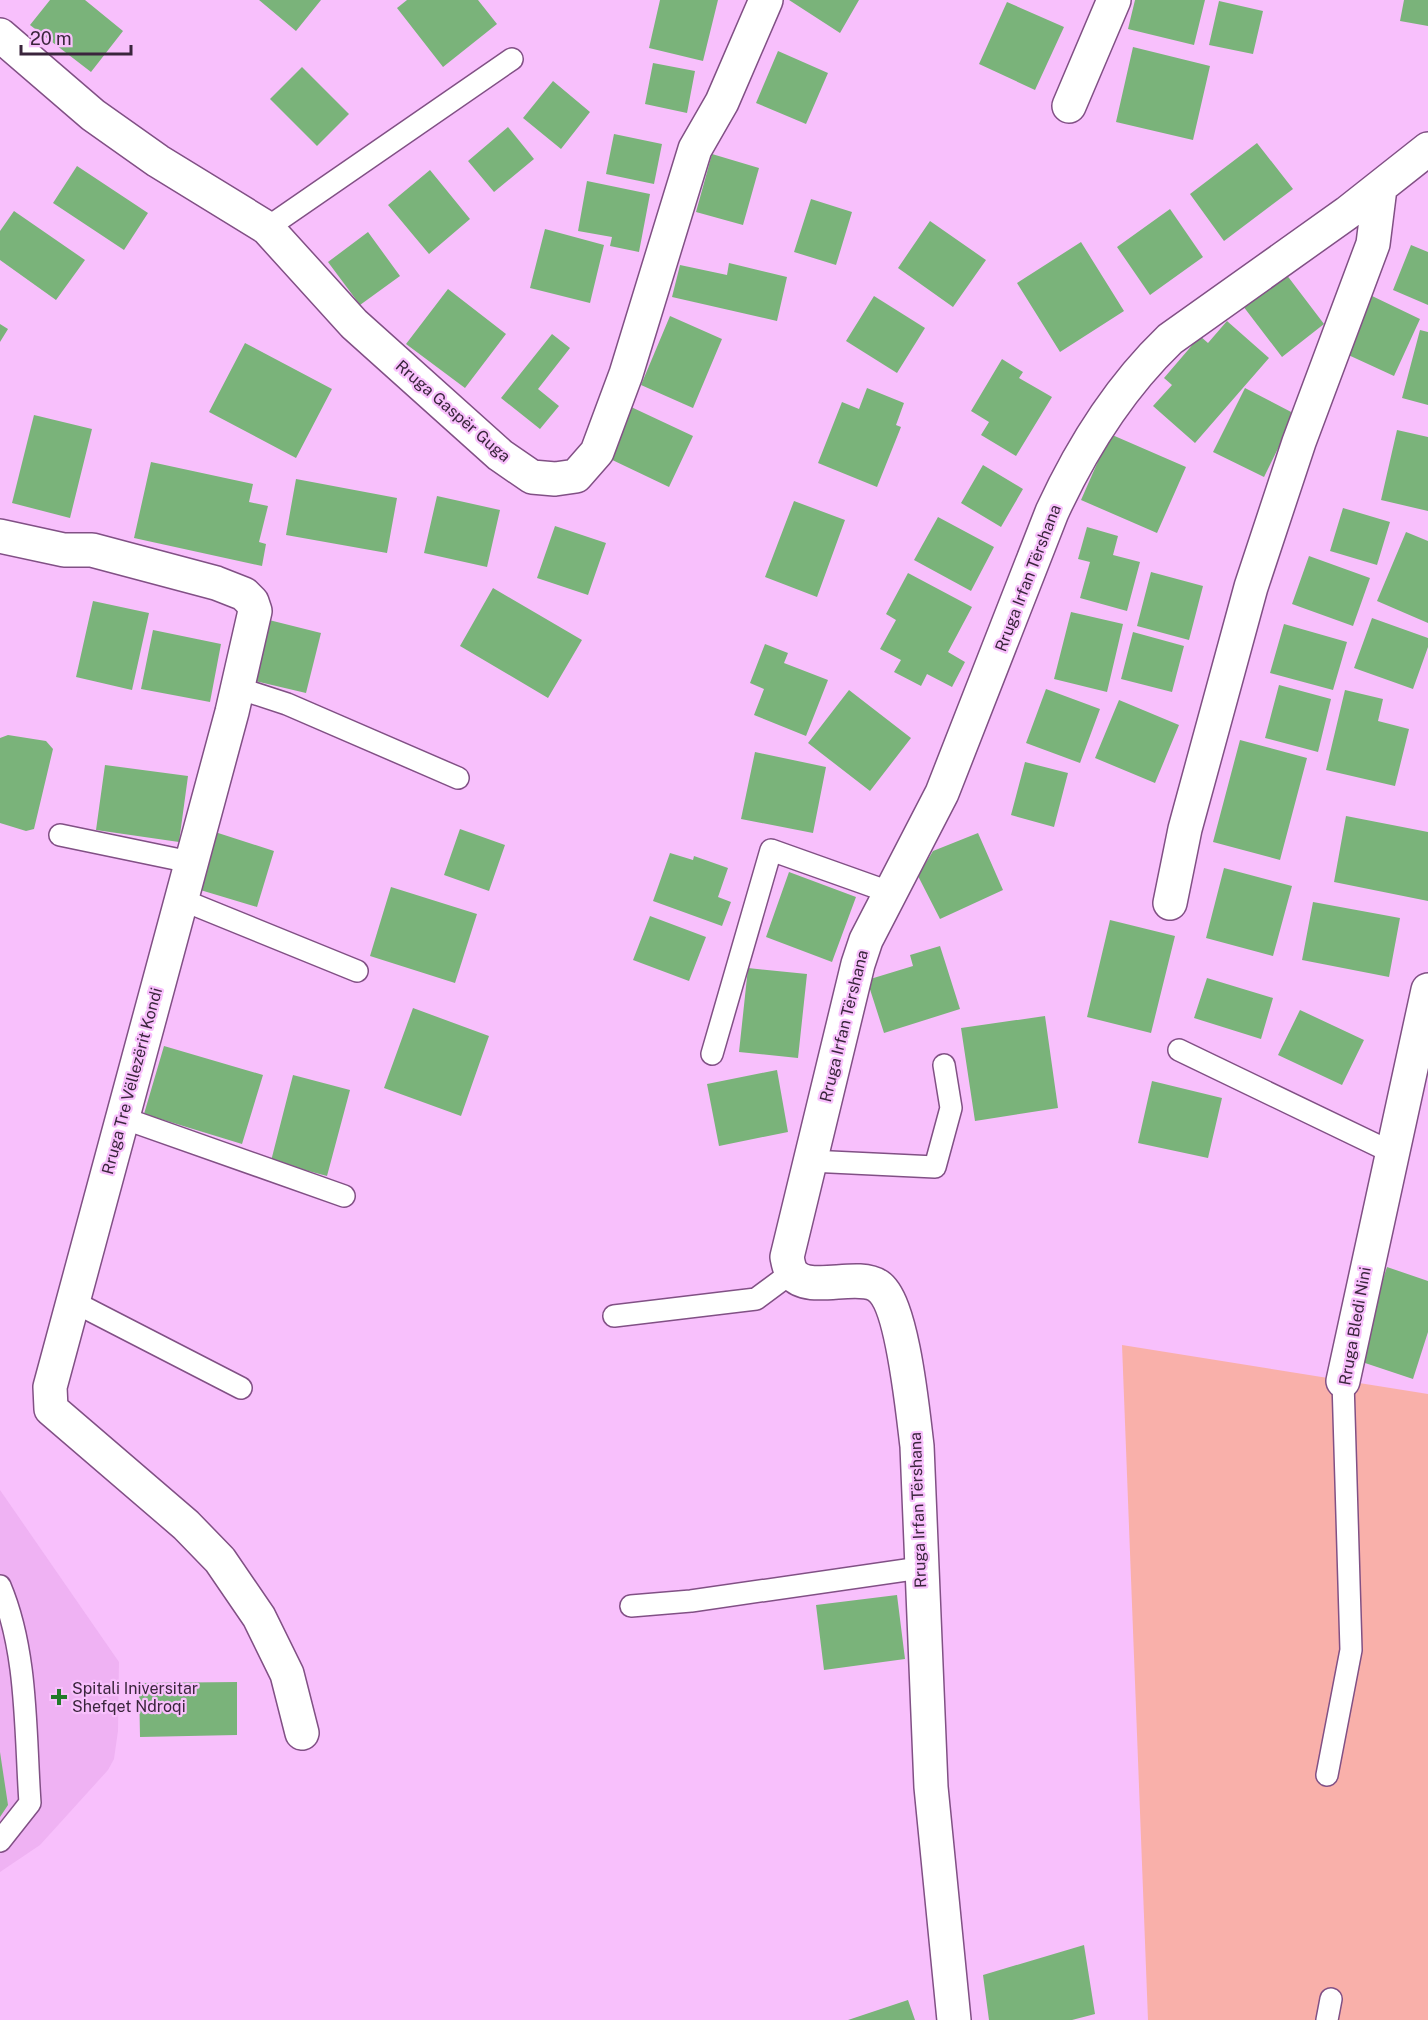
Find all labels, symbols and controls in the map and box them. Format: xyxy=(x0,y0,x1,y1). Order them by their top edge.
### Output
scale bar xyxy=(21,18,130,56)
text: 20 m xyxy=(30,28,72,49)
street label: Rruga Gaspër Guga xyxy=(392,356,514,466)
street label: Rruga Irfan Tërshana xyxy=(991,502,1065,654)
street label: Rruga Irfan Tërshana xyxy=(816,948,872,1104)
street label: Rruga Tre Vëllezërit Kondi xyxy=(98,985,166,1177)
street label: Rruga Bledi Nini xyxy=(1335,1265,1375,1387)
street label: Rruga Irfan Tërshana xyxy=(906,1432,930,1588)
place label: Spitali Iniversitar Shefqet Ndroqi xyxy=(72,1679,198,1716)
marker: Spitali Iniversitar Shefqet Ndroqi xyxy=(50,1688,68,1706)

